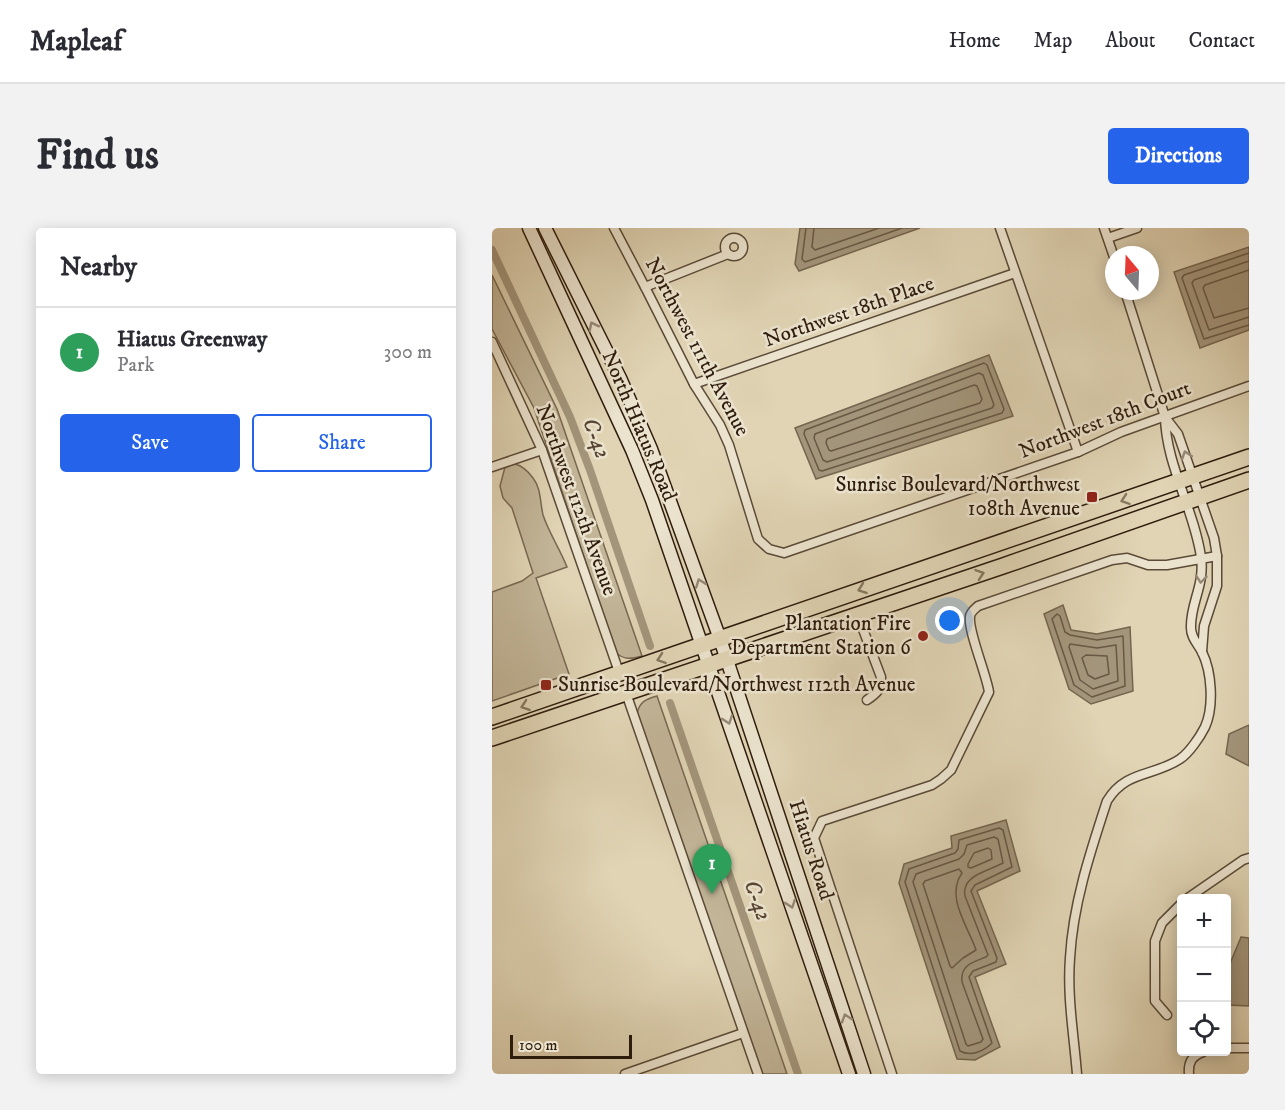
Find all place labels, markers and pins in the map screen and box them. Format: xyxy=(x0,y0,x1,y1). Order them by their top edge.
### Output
place label: Sunrise Boulevard/Northwest 108th Avenue xyxy=(836,472,1080,522)
marker: Sunrise Boulevard/Northwest 108th Avenue xyxy=(1085,490,1099,504)
place label: Plantation Fire Department Station 6 xyxy=(731,611,912,661)
marker: Plantation Fire Department Station 6 xyxy=(916,629,930,643)
place label: Sunrise Boulevard/Northwest 112th Avenue xyxy=(558,672,916,698)
marker: Sunrise Boulevard/Northwest 112th Avenue xyxy=(539,678,553,692)
pin: 1 xyxy=(692,844,732,894)

